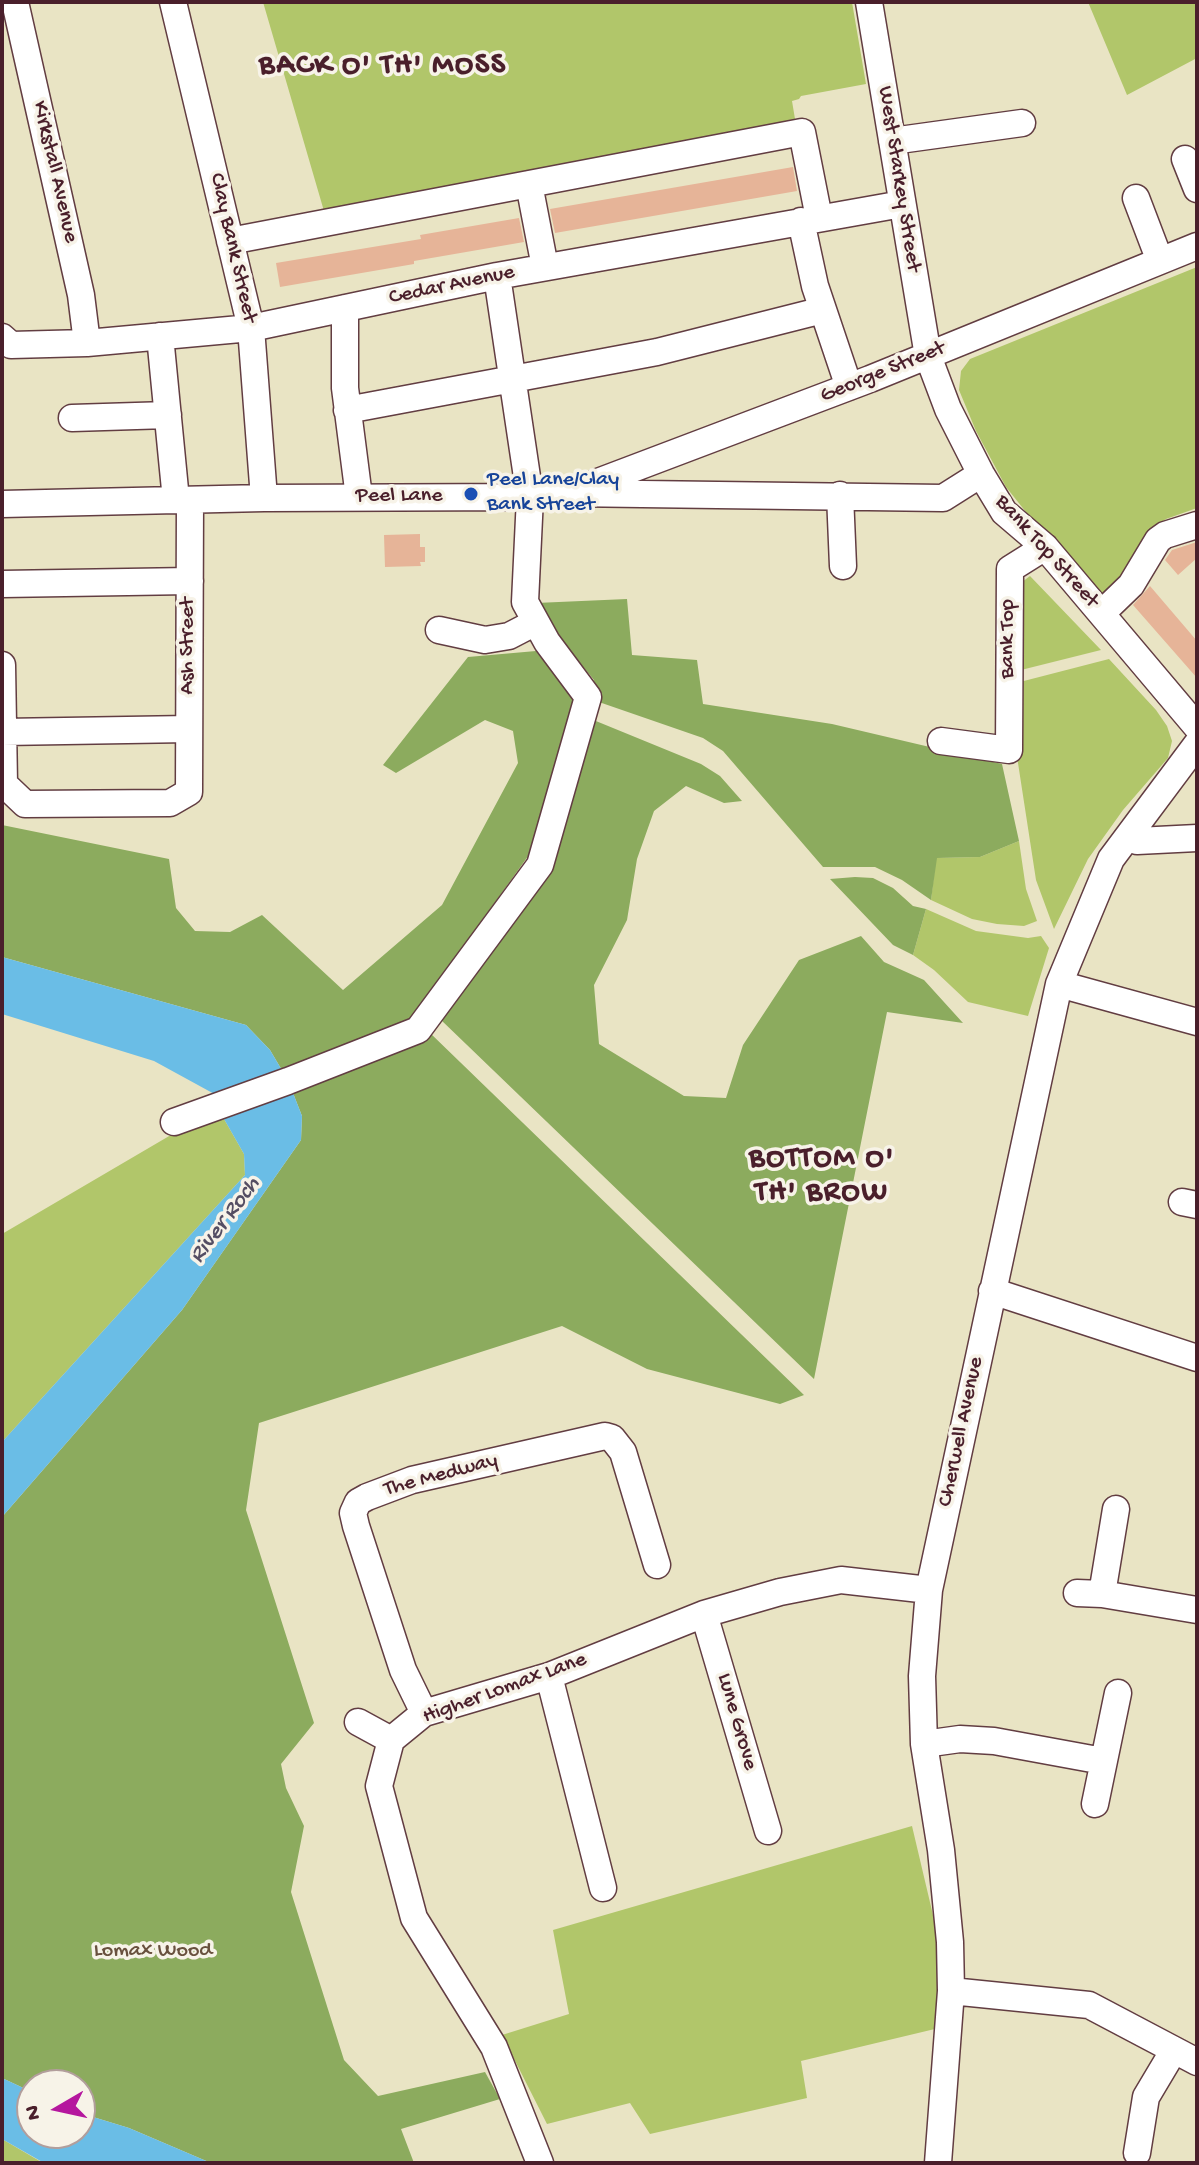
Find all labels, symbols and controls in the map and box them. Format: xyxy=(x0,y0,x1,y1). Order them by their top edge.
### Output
district label: BACK O' TH' MOSS xyxy=(259,49,507,85)
street label: West Starkey Street xyxy=(870,84,926,274)
street label: Kirkstall Avenue xyxy=(25,98,83,246)
street label: Clay Bank Street xyxy=(202,171,262,325)
street label: Cedar Avenue xyxy=(387,260,517,312)
street label: George Street xyxy=(817,336,949,410)
place label: Peel Lane/Clay Bank Street xyxy=(487,468,619,520)
street label: Peel Lane xyxy=(356,484,442,510)
marker: Peel Lane/Clay Bank Street xyxy=(462,485,480,503)
street label: Bank Top Street xyxy=(988,490,1104,614)
street label: Ash Street xyxy=(176,598,202,694)
street label: Bank Top xyxy=(996,599,1022,679)
district label: BOTTOM O' TH' BROW xyxy=(749,1142,895,1212)
water label: River Roch xyxy=(184,1172,268,1270)
street label: Cherwell Avenue xyxy=(933,1355,991,1509)
street label: The Medway xyxy=(381,1448,501,1504)
street label: Higher Lomax Lane xyxy=(420,1647,590,1731)
street label: Lune Grove xyxy=(710,1671,762,1773)
park label: Lomax Wood xyxy=(94,1939,212,1965)
north arrow xyxy=(16,2069,96,2149)
text: N xyxy=(20,2103,48,2122)

